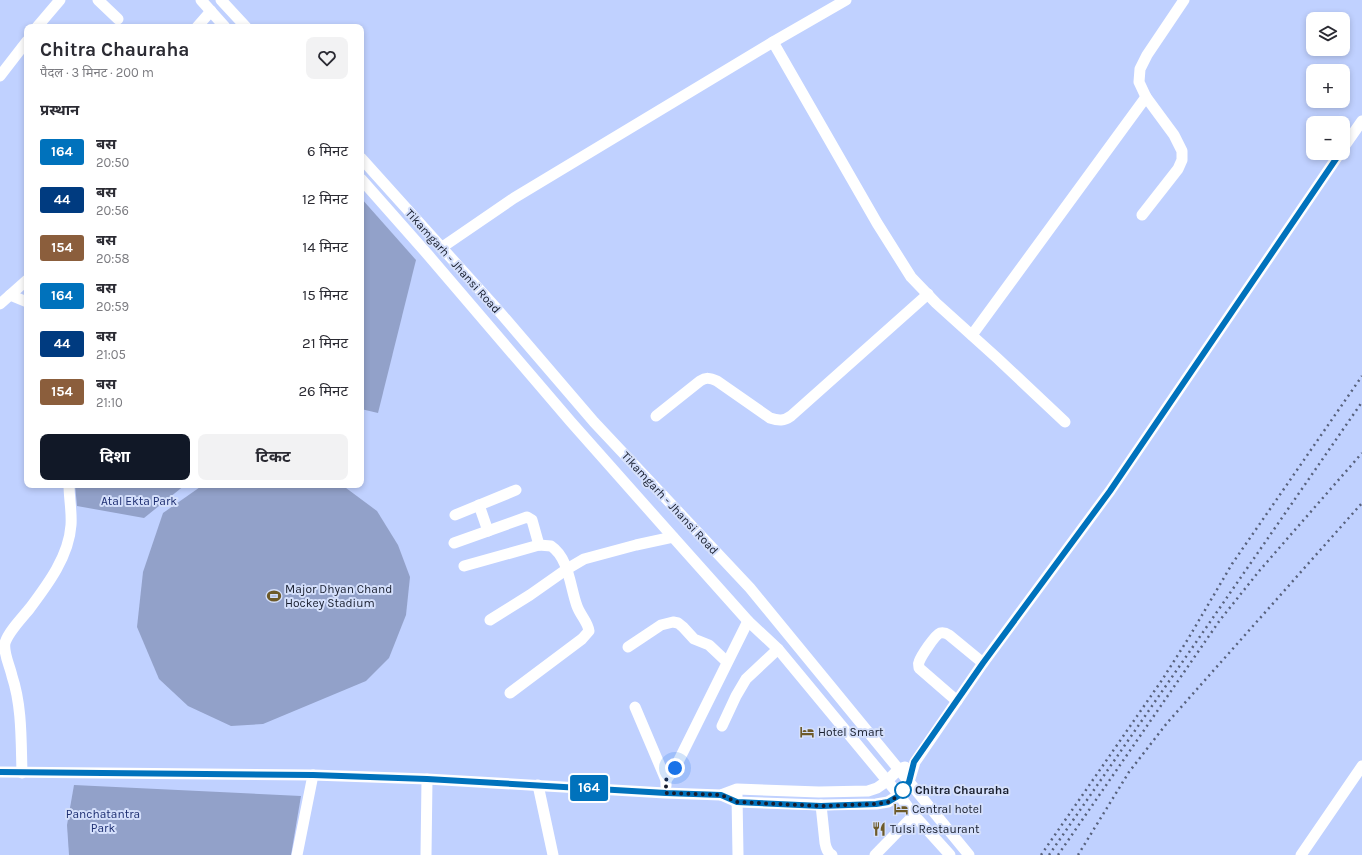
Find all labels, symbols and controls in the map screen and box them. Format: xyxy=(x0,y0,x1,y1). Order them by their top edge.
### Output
map controls xyxy=(1306,12,1350,160)
button: layers xyxy=(1306,12,1350,56)
button: heart xyxy=(306,37,348,79)
text: Chitra Chauraha xyxy=(40,39,189,61)
button: + xyxy=(1306,64,1350,108)
text: पैदल · 3 मिनट · 200 m xyxy=(40,65,154,80)
text: प्रस्थान xyxy=(40,101,79,119)
button: − xyxy=(1306,116,1350,160)
text: बस xyxy=(96,135,116,153)
text: 6 मिनट xyxy=(307,142,348,160)
text: 164 xyxy=(51,143,73,160)
text: 20:50 xyxy=(96,155,129,170)
text: बस xyxy=(96,183,116,201)
text: 12 मिनट xyxy=(302,190,348,208)
text: 44 xyxy=(54,191,70,208)
text: 20:56 xyxy=(96,203,129,218)
street label: Tikamgarh - Jhansi Road xyxy=(403,206,503,316)
text: बस xyxy=(96,231,116,249)
text: 14 मिनट xyxy=(302,238,348,256)
text: 154 xyxy=(51,239,73,256)
text: 20:58 xyxy=(96,251,130,266)
text: बस xyxy=(96,279,116,297)
text: 15 मिनट xyxy=(302,286,348,304)
text: 164 xyxy=(51,287,73,304)
text: 20:59 xyxy=(96,299,129,314)
text: बस xyxy=(96,327,116,345)
text: 21 मिनट xyxy=(302,334,348,352)
text: 44 xyxy=(54,335,70,352)
text: 21:05 xyxy=(96,347,126,362)
text: बस xyxy=(96,375,116,393)
text: 26 मिनट xyxy=(298,382,348,400)
text: 154 xyxy=(51,383,73,400)
text: 21:10 xyxy=(96,395,123,410)
button: दिशा xyxy=(40,434,190,480)
button: टिकट xyxy=(198,434,348,480)
street label: Tikamgarh - Jhansi Road xyxy=(619,449,721,557)
park label: Atal Ekta Park xyxy=(101,494,177,508)
place label: Major Dhyan Chand Hockey Stadium xyxy=(285,582,392,610)
sports icon: Major Dhyan Chand Hockey Stadium xyxy=(266,588,282,604)
hotel icon: Hotel Smart xyxy=(799,724,815,740)
place label: Hotel Smart xyxy=(818,725,884,739)
your location xyxy=(665,758,685,778)
line badge: 164 xyxy=(566,775,612,801)
text: 164 xyxy=(578,779,600,796)
marker: Chitra Chauraha xyxy=(894,781,912,799)
place label: Chitra Chauraha xyxy=(915,783,1009,797)
hotel icon: Central hotel xyxy=(893,801,909,817)
place label: Central hotel xyxy=(912,802,982,816)
park label: Panchatantra Park xyxy=(66,807,140,835)
restaurant icon: Tulsi Restaurant xyxy=(871,821,887,837)
place label: Tulsi Restaurant xyxy=(890,822,980,836)

